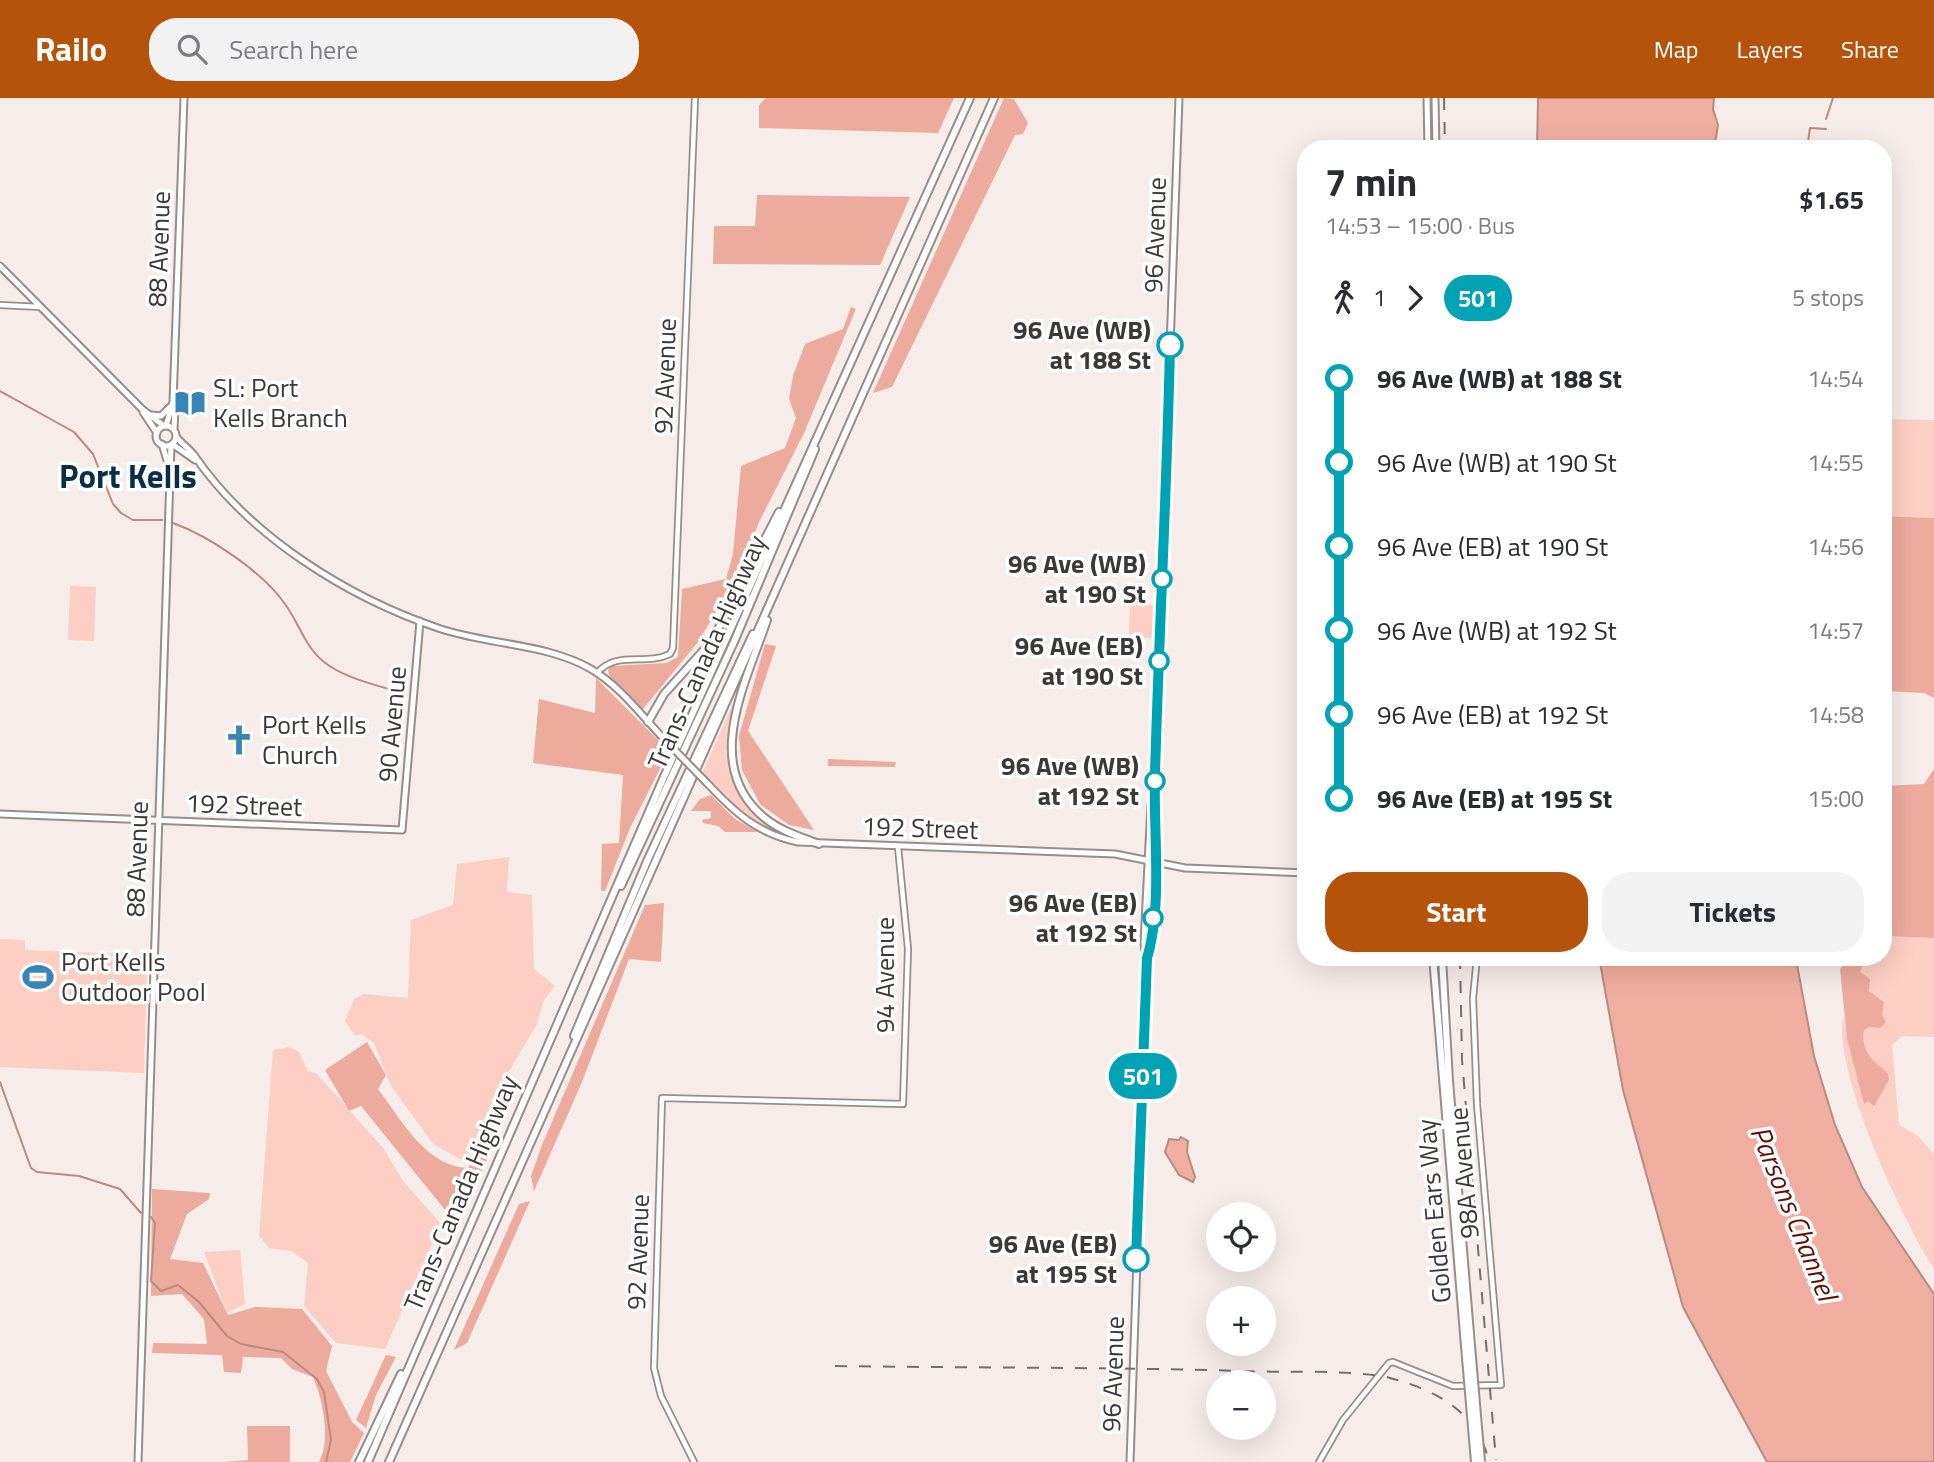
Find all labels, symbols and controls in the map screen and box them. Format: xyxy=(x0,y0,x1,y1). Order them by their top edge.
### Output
search box xyxy=(149,18,639,81)
text: Railo xyxy=(35,24,107,74)
icon: search xyxy=(173,30,211,68)
text: Search here xyxy=(229,30,358,69)
text: Map xyxy=(1654,31,1699,67)
text: Layers xyxy=(1737,31,1803,67)
text: Share xyxy=(1841,31,1899,67)
text: 7 min xyxy=(1325,153,1417,211)
street label: 96 Avenue xyxy=(1133,176,1176,294)
text: $1.65 xyxy=(1799,180,1864,219)
street label: 88 Avenue xyxy=(137,190,180,308)
text: 14:53 – 15:00 · Bus xyxy=(1325,208,1515,243)
icon: walk xyxy=(1325,279,1363,317)
icon: forward xyxy=(1396,279,1434,317)
text: 1 xyxy=(1373,280,1386,315)
text: 501 xyxy=(1458,280,1498,316)
text: 5 stops xyxy=(1792,280,1864,315)
place label: 96 Ave (WB) at 188 St xyxy=(1013,310,1151,379)
street label: 92 Avenue xyxy=(643,317,686,435)
marker: 96 Ave (WB) at 188 St xyxy=(1157,332,1183,358)
text: 96 Ave (WB) at 188 St xyxy=(1377,359,1622,398)
text: 14:54 xyxy=(1807,361,1864,396)
place label: SL: Port Kells Branch xyxy=(213,368,348,437)
library icon: SL: Port Kells Branch xyxy=(173,386,207,420)
text: 96 Ave (WB) at 190 St xyxy=(1377,443,1617,482)
text: 14:55 xyxy=(1807,445,1864,480)
district label: Port Kells xyxy=(59,451,197,501)
text: 96 Ave (EB) at 190 St xyxy=(1377,527,1608,566)
street label: Trans-Canada Highway xyxy=(637,528,776,775)
text: 14:56 xyxy=(1807,529,1864,564)
place label: 96 Ave (WB) at 190 St xyxy=(1008,544,1146,613)
marker: 96 Ave (WB) at 190 St xyxy=(1152,569,1172,589)
text: 96 Ave (WB) at 192 St xyxy=(1377,611,1617,650)
text: 14:57 xyxy=(1807,613,1864,648)
place label: 96 Ave (EB) at 190 St xyxy=(1015,626,1143,695)
marker: 96 Ave (EB) at 190 St xyxy=(1149,651,1169,671)
street label: 90 Avenue xyxy=(367,664,416,784)
text: 96 Ave (EB) at 192 St xyxy=(1377,695,1608,734)
text: 14:58 xyxy=(1807,697,1864,732)
place label: Port Kells Church xyxy=(262,705,367,774)
church icon: Port Kells Church xyxy=(222,723,256,757)
place label: 96 Ave (WB) at 192 St xyxy=(1001,746,1139,815)
marker: 96 Ave (WB) at 192 St xyxy=(1145,771,1165,791)
text: 96 Ave (EB) at 195 St xyxy=(1377,779,1612,818)
text: 15:00 xyxy=(1807,781,1864,816)
street label: 192 Street xyxy=(185,783,303,826)
street label: 88 Avenue xyxy=(115,800,158,918)
street label: 192 Street xyxy=(861,806,979,849)
button: Start xyxy=(1325,872,1588,952)
button: Tickets xyxy=(1602,872,1864,952)
place label: 96 Ave (EB) at 192 St xyxy=(1009,883,1137,952)
marker: 96 Ave (EB) at 192 St xyxy=(1143,908,1163,928)
street label: 94 Avenue xyxy=(865,917,904,1033)
place label: Port Kells Outdoor Pool xyxy=(61,942,206,1011)
sports icon: Port Kells Outdoor Pool xyxy=(21,960,55,994)
line badge: 501 xyxy=(1103,1053,1183,1099)
text: 501 xyxy=(1123,1058,1163,1094)
street label: Trans-Canada Highway xyxy=(393,1069,528,1317)
street label: 98A Avenue xyxy=(1438,1106,1489,1240)
street label: Golden Ears Way xyxy=(1406,1117,1461,1305)
water label: Parsons Channel xyxy=(1740,1119,1850,1309)
street label: 92 Avenue xyxy=(616,1193,659,1311)
map controls xyxy=(1206,1202,1276,1440)
button: locate xyxy=(1206,1202,1276,1272)
place label: 96 Ave (EB) at 195 St xyxy=(989,1224,1117,1293)
marker: 96 Ave (EB) at 195 St xyxy=(1123,1246,1149,1272)
button: + xyxy=(1206,1286,1276,1356)
street label: 96 Avenue xyxy=(1091,1315,1134,1433)
button: − xyxy=(1206,1370,1276,1440)

